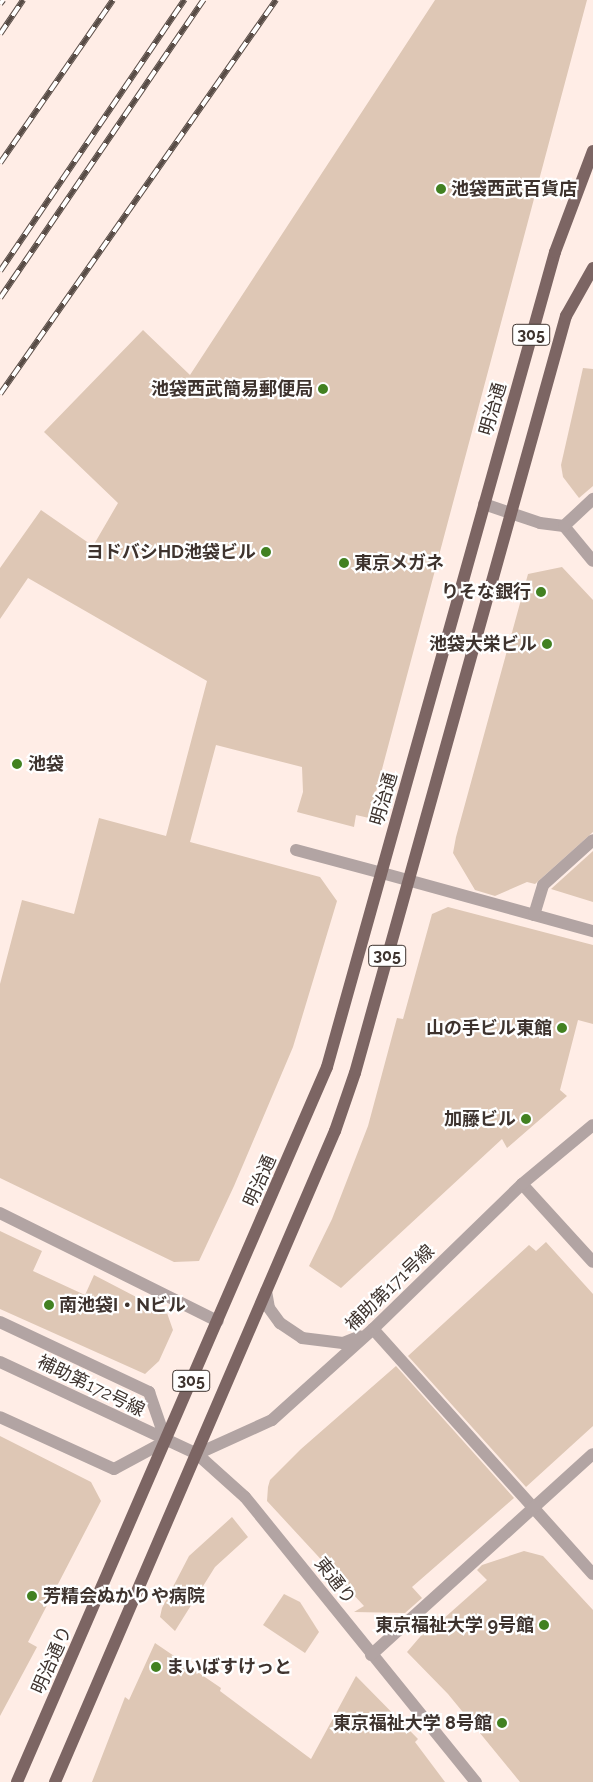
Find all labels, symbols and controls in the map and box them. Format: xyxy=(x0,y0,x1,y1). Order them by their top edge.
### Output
place label: 池袋西武百貨店 xyxy=(451,178,577,200)
marker: 池袋西武百貨店 xyxy=(435,183,447,195)
road number: 305 xyxy=(511,322,551,348)
place label: 池袋西武簡易郵便局 xyxy=(151,378,313,400)
street label: 明治通 xyxy=(475,380,511,438)
marker: 池袋西武簡易郵便局 xyxy=(317,383,329,395)
place label: ヨドバシHD池袋ビル xyxy=(86,541,256,563)
marker: ヨドバシHD池袋ビル xyxy=(260,546,272,558)
place label: 東京メガネ xyxy=(354,552,444,574)
marker: 東京メガネ xyxy=(338,557,350,569)
place label: りそな銀行 xyxy=(441,581,531,603)
marker: りそな銀行 xyxy=(535,586,547,598)
place label: 池袋大栄ビル xyxy=(429,633,537,655)
marker: 池袋大栄ビル xyxy=(541,638,553,650)
place label: 池袋 xyxy=(28,753,64,775)
marker: 池袋 xyxy=(10,757,24,771)
street label: 明治通 xyxy=(366,770,402,828)
road number: 305 xyxy=(367,942,407,969)
place label: 山の手ビル東館 xyxy=(426,1017,552,1039)
marker: 山の手ビル東館 xyxy=(556,1022,568,1034)
place label: 加藤ビル xyxy=(444,1108,516,1130)
marker: 加藤ビル xyxy=(520,1113,532,1125)
street label: 明治通 xyxy=(239,1152,281,1210)
street label: 補助第171号線 xyxy=(341,1240,439,1336)
place label: 南池袋I・Nビル xyxy=(59,1294,186,1316)
marker: 南池袋I・Nビル xyxy=(43,1299,55,1311)
street label: 補助第172号線 xyxy=(34,1351,148,1421)
road number: 305 xyxy=(171,1368,211,1394)
street label: 東通り xyxy=(310,1553,360,1609)
place label: 芳精会ぬかりや病院 xyxy=(43,1585,205,1607)
marker: 芳精会ぬかりや病院 xyxy=(25,1589,39,1603)
place label: 東京福祉大学 9号館 xyxy=(375,1614,534,1636)
marker: 東京福祉大学 9号館 xyxy=(538,1619,550,1631)
street label: 明治通り xyxy=(27,1623,77,1697)
place label: まいばすけっと xyxy=(166,1656,292,1678)
marker: まいばすけっと xyxy=(150,1661,162,1673)
place label: 東京福祉大学 8号館 xyxy=(333,1712,492,1734)
marker: 東京福祉大学 8号館 xyxy=(496,1717,508,1729)

